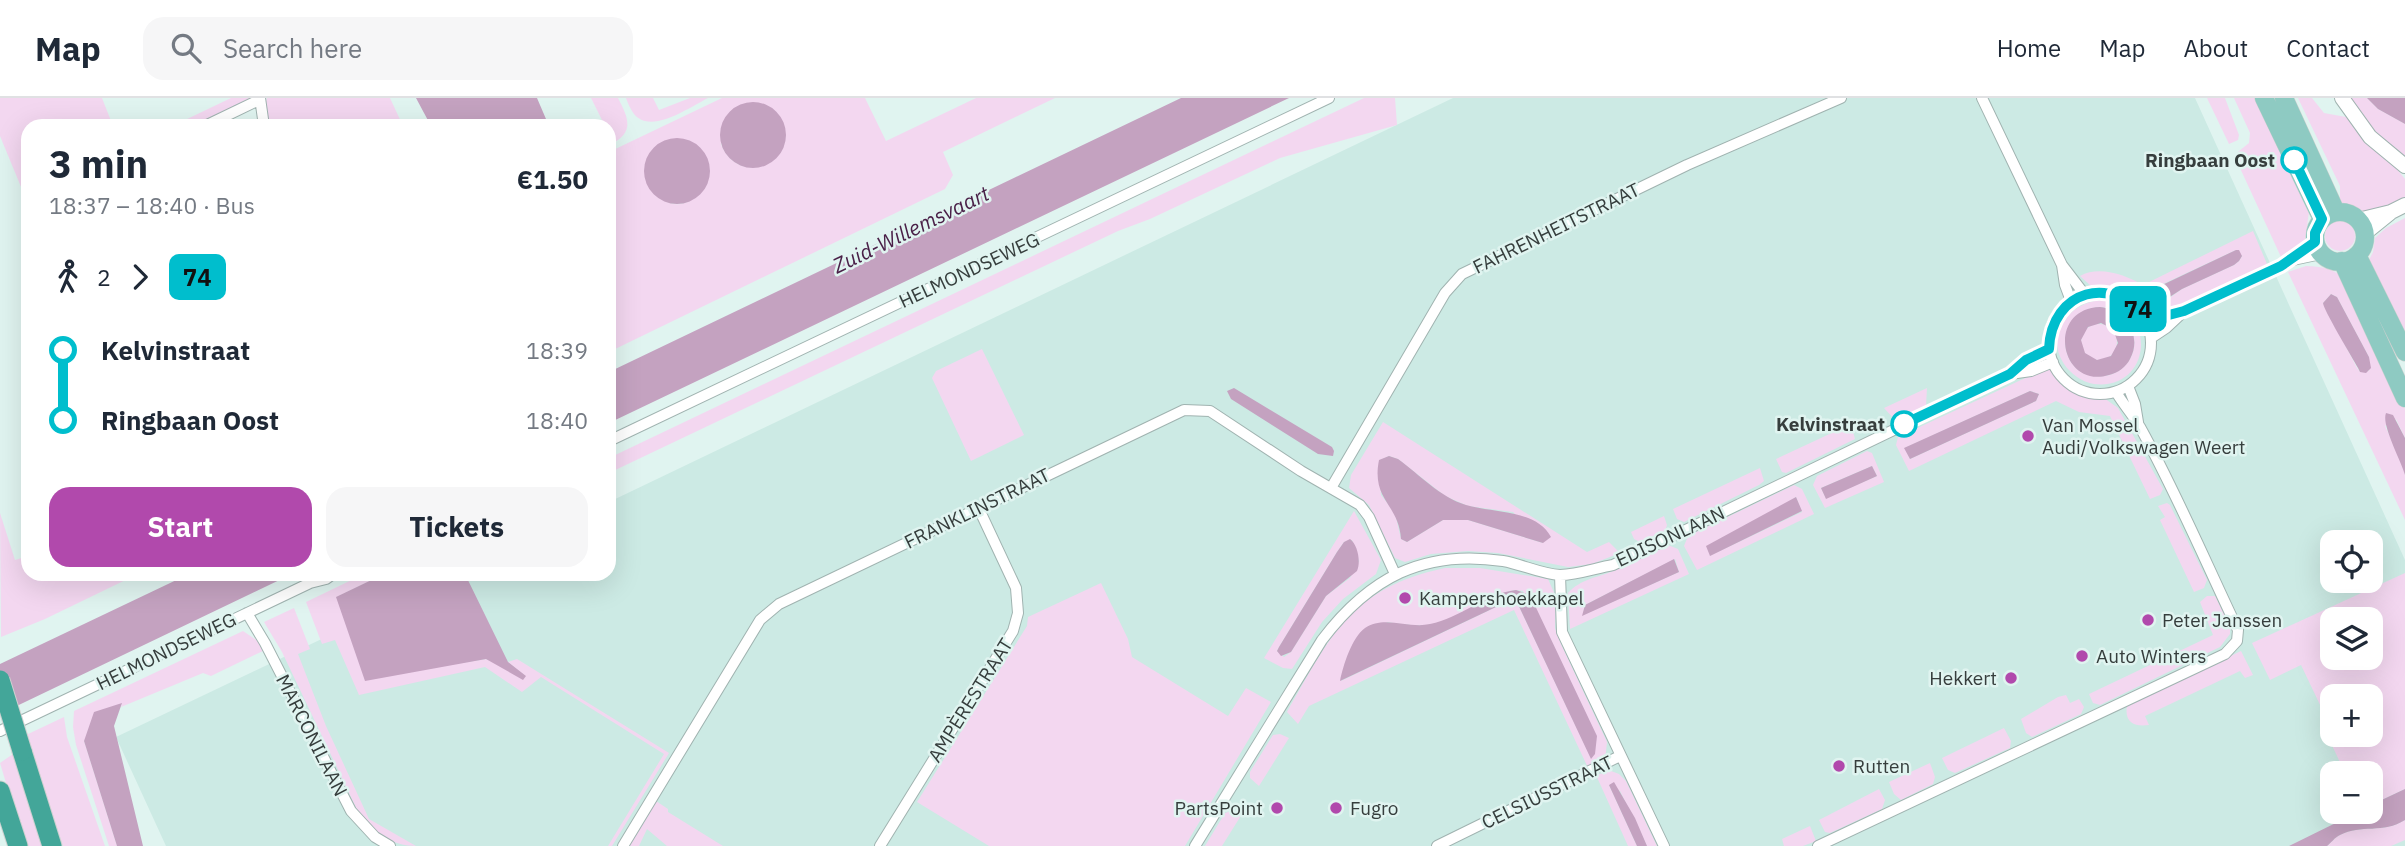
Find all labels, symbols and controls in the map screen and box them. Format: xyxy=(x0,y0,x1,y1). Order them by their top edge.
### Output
search box xyxy=(143,17,633,80)
text: Map xyxy=(35,27,101,70)
icon: search xyxy=(167,29,205,67)
text: Search here xyxy=(223,31,362,65)
text: Home xyxy=(1997,32,2061,64)
text: Map xyxy=(2099,32,2145,64)
text: About xyxy=(2183,32,2248,64)
text: Contact xyxy=(2286,32,2370,64)
text: 3 min xyxy=(49,139,148,188)
marker: Ringbaan Oost xyxy=(2281,147,2307,173)
place label: Ringbaan Oost xyxy=(2145,148,2275,172)
text: €1.50 xyxy=(517,162,588,196)
street label: FAHRENHEITSTRAAT xyxy=(1469,177,1644,279)
water label: Zuid-Willemsvaart xyxy=(827,179,995,280)
text: 18:37 – 18:40 · Bus xyxy=(49,190,255,220)
street label: HELMONDSEWEG xyxy=(895,227,1043,313)
icon: walk xyxy=(49,258,87,296)
icon: forward xyxy=(121,258,159,296)
text: 74 xyxy=(183,261,212,293)
text: 2 xyxy=(97,262,111,292)
line badge: 74 xyxy=(2106,286,2170,332)
text: 74 xyxy=(2124,293,2152,325)
text: Kelvinstraat xyxy=(101,333,250,367)
text: 18:39 xyxy=(526,335,588,365)
text: Ringbaan Oost xyxy=(101,403,279,437)
text: 18:40 xyxy=(526,405,588,435)
marker: Kelvinstraat xyxy=(1891,411,1917,437)
place label: Kelvinstraat xyxy=(1776,412,1885,436)
place label: Van Mossel Audi/Volkswagen Weert xyxy=(2042,413,2246,459)
marker: Van Mossel Audi/Volkswagen Weert xyxy=(2020,428,2036,444)
street label: FRANKLINSTRAAT xyxy=(900,462,1054,554)
button: Start xyxy=(49,487,312,567)
button: Tickets xyxy=(326,487,588,567)
street label: EDISONLAAN xyxy=(1612,500,1728,572)
map controls xyxy=(2320,530,2383,824)
button: locate xyxy=(2320,530,2383,593)
place label: Kampershoekkapel xyxy=(1419,586,1584,610)
marker: Kampershoekkapel xyxy=(1397,590,1413,606)
street label: HELMONDSEWEG xyxy=(92,607,240,695)
button: layers xyxy=(2320,607,2383,670)
place label: Peter Janssen xyxy=(2162,608,2282,632)
marker: Peter Janssen xyxy=(2140,612,2156,628)
street label: AMPÈRESTRAAT xyxy=(922,634,1018,766)
place label: Auto Winters xyxy=(2096,644,2206,668)
marker: Auto Winters xyxy=(2074,648,2090,664)
place label: Hekkert xyxy=(1929,666,1997,690)
street label: MARCONILAAN xyxy=(271,670,353,800)
marker: Hekkert xyxy=(2003,670,2019,686)
button: + xyxy=(2320,684,2383,747)
street label: CELSIUSSTRAAT xyxy=(1478,750,1617,834)
place label: Rutten xyxy=(1853,754,1910,778)
marker: Rutten xyxy=(1831,758,1847,774)
button: − xyxy=(2320,761,2383,824)
place label: PartsPoint xyxy=(1175,796,1263,820)
place label: Fugro xyxy=(1350,796,1399,820)
marker: PartsPoint xyxy=(1269,800,1285,816)
marker: Fugro xyxy=(1328,800,1344,816)

